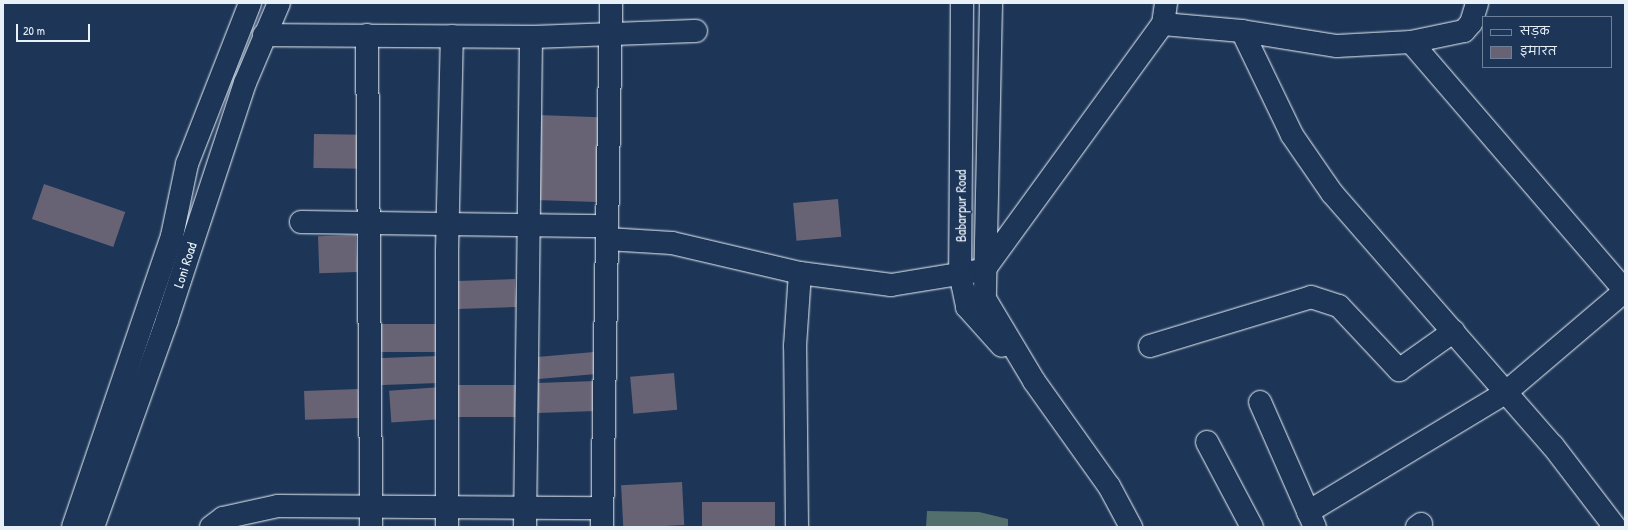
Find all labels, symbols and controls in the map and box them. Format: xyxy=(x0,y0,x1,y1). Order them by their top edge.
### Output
scale bar xyxy=(18,16,92,42)
legend xyxy=(1482,16,1612,68)
text: 20 m xyxy=(23,22,45,39)
text: सड़क xyxy=(1520,22,1550,39)
text: इमारत xyxy=(1520,42,1557,59)
street label: Babarpur Road xyxy=(953,170,969,242)
street label: Loni Road xyxy=(170,240,200,290)

